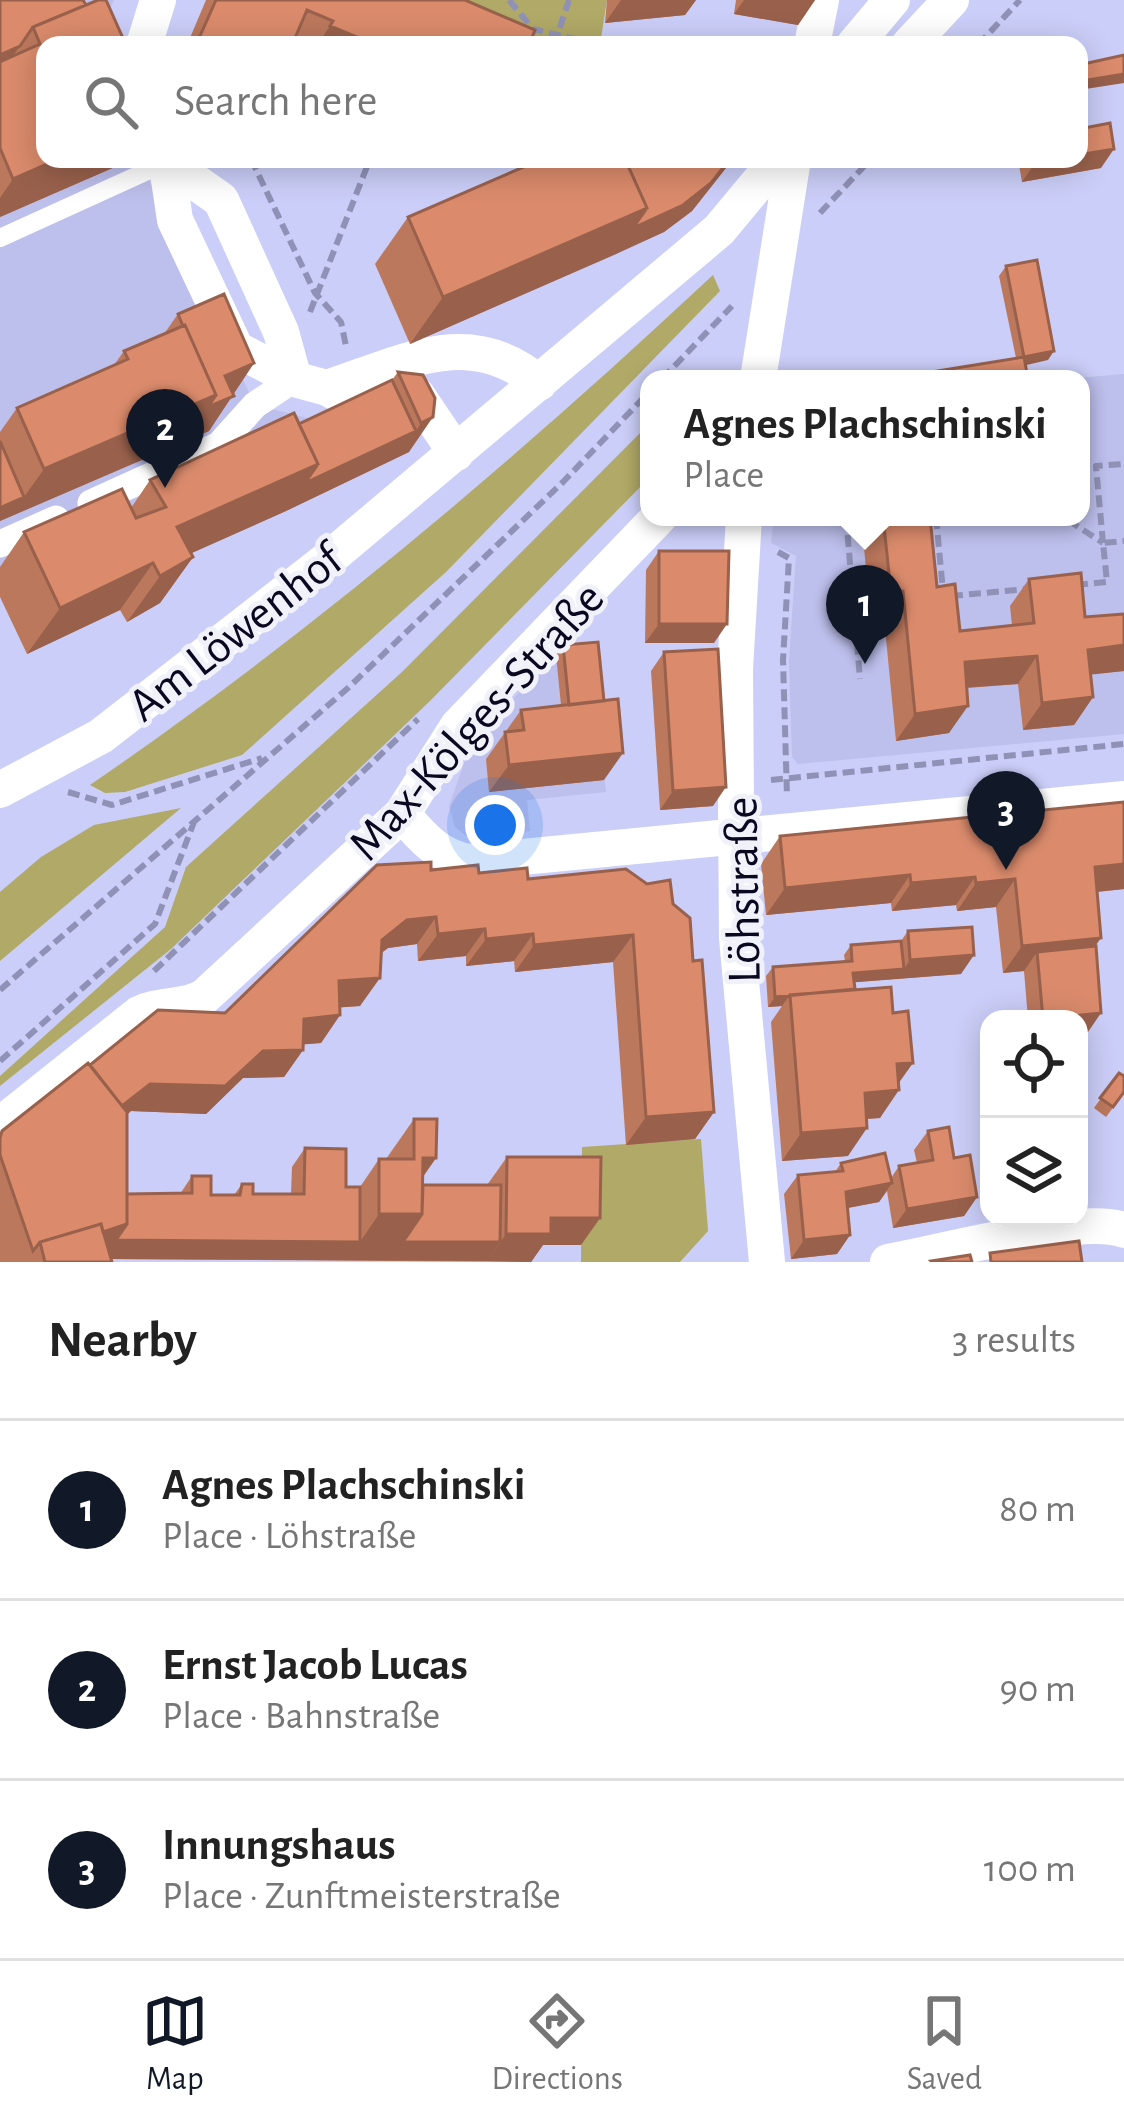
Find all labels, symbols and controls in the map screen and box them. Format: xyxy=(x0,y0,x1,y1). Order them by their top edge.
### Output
search box xyxy=(36,36,1088,168)
icon: search xyxy=(78,69,144,135)
text: Search here xyxy=(174,79,377,124)
popup xyxy=(640,370,1090,526)
pin: 2 xyxy=(126,389,204,488)
text: Agnes Plachschinski xyxy=(683,402,1047,447)
text: Place xyxy=(683,456,764,495)
street label: Am Löwenhof xyxy=(120,534,354,731)
pin: 1 xyxy=(826,565,904,664)
street label: Max-Kölges-Straße xyxy=(341,574,614,870)
pin: 3 xyxy=(967,771,1045,870)
your location xyxy=(465,795,525,855)
street label: Löhstraße xyxy=(718,796,770,984)
map controls xyxy=(980,1010,1088,1226)
button: locate xyxy=(980,1010,1088,1118)
button: layers xyxy=(980,1118,1088,1226)
text: Nearby xyxy=(48,1315,197,1366)
text: 3 results xyxy=(952,1321,1076,1360)
text: Agnes Plachschinski xyxy=(162,1463,525,1508)
text: 1 xyxy=(80,1490,94,1529)
text: 80 m xyxy=(999,1490,1076,1529)
text: Place · Löhstraße xyxy=(162,1517,416,1556)
text: Ernst Jacob Lucas xyxy=(162,1643,468,1688)
text: 2 xyxy=(78,1670,96,1709)
text: 90 m xyxy=(999,1670,1076,1709)
text: Place · Bahnstraße xyxy=(162,1697,440,1736)
text: Innungshaus xyxy=(162,1823,396,1868)
text: 3 xyxy=(79,1850,95,1889)
text: 100 m xyxy=(984,1850,1076,1889)
text: Place · Zunftmeisterstraße xyxy=(162,1877,561,1916)
tab: Map xyxy=(142,1988,208,2100)
tab: Directions xyxy=(491,1988,623,2100)
tab: Saved xyxy=(907,1988,982,2100)

